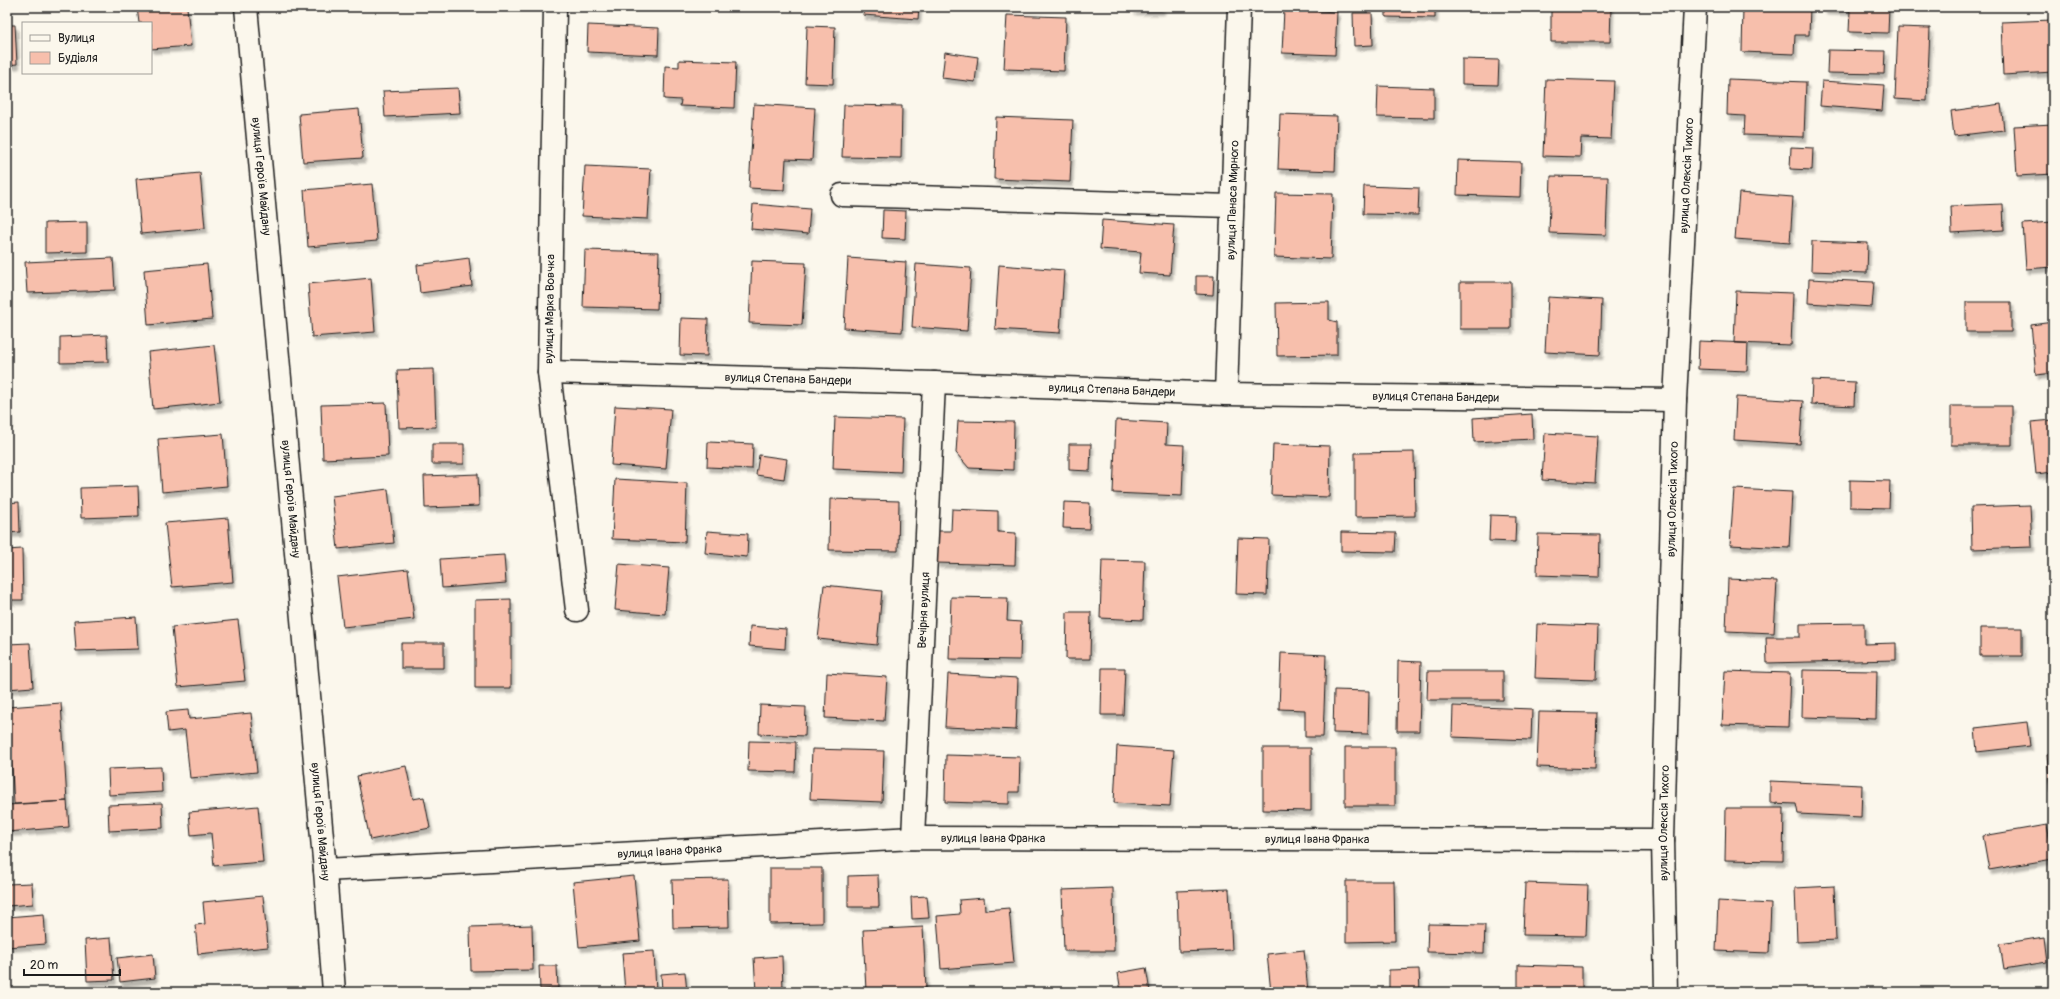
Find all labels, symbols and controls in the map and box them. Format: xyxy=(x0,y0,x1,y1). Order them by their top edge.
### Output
legend xyxy=(22,22,152,74)
text: Вулиця xyxy=(58,31,95,46)
text: Будівля xyxy=(58,51,98,66)
street label: вулиця Героїв Майдану xyxy=(249,116,274,236)
street label: вулиця Олексія Тихого xyxy=(1676,117,1697,234)
street label: вулиця Панаса Мирного xyxy=(1223,139,1242,260)
street label: вулиця Марка Вовчка xyxy=(542,254,558,364)
street label: вулиця Степана Бандери xyxy=(724,370,852,388)
street label: вулиця Степана Бандери xyxy=(1048,380,1176,400)
street label: вулиця Степана Бандери xyxy=(1372,388,1500,405)
street label: вулиця Героїв Майдану xyxy=(278,439,304,559)
street label: вулиця Олексія Тихого xyxy=(1663,440,1681,557)
street label: Вечірня вулиця xyxy=(914,571,933,649)
street label: вулиця Героїв Майдану xyxy=(308,762,333,881)
street label: вулиця Олексія Тихого xyxy=(1655,764,1673,881)
street label: вулиця Івана Франка xyxy=(941,831,1046,846)
street label: вулиця Івана Франка xyxy=(1265,831,1370,847)
street label: вулиця Івана Франка xyxy=(617,841,723,862)
scale bar xyxy=(24,951,120,977)
text: 20 m xyxy=(30,958,59,973)

